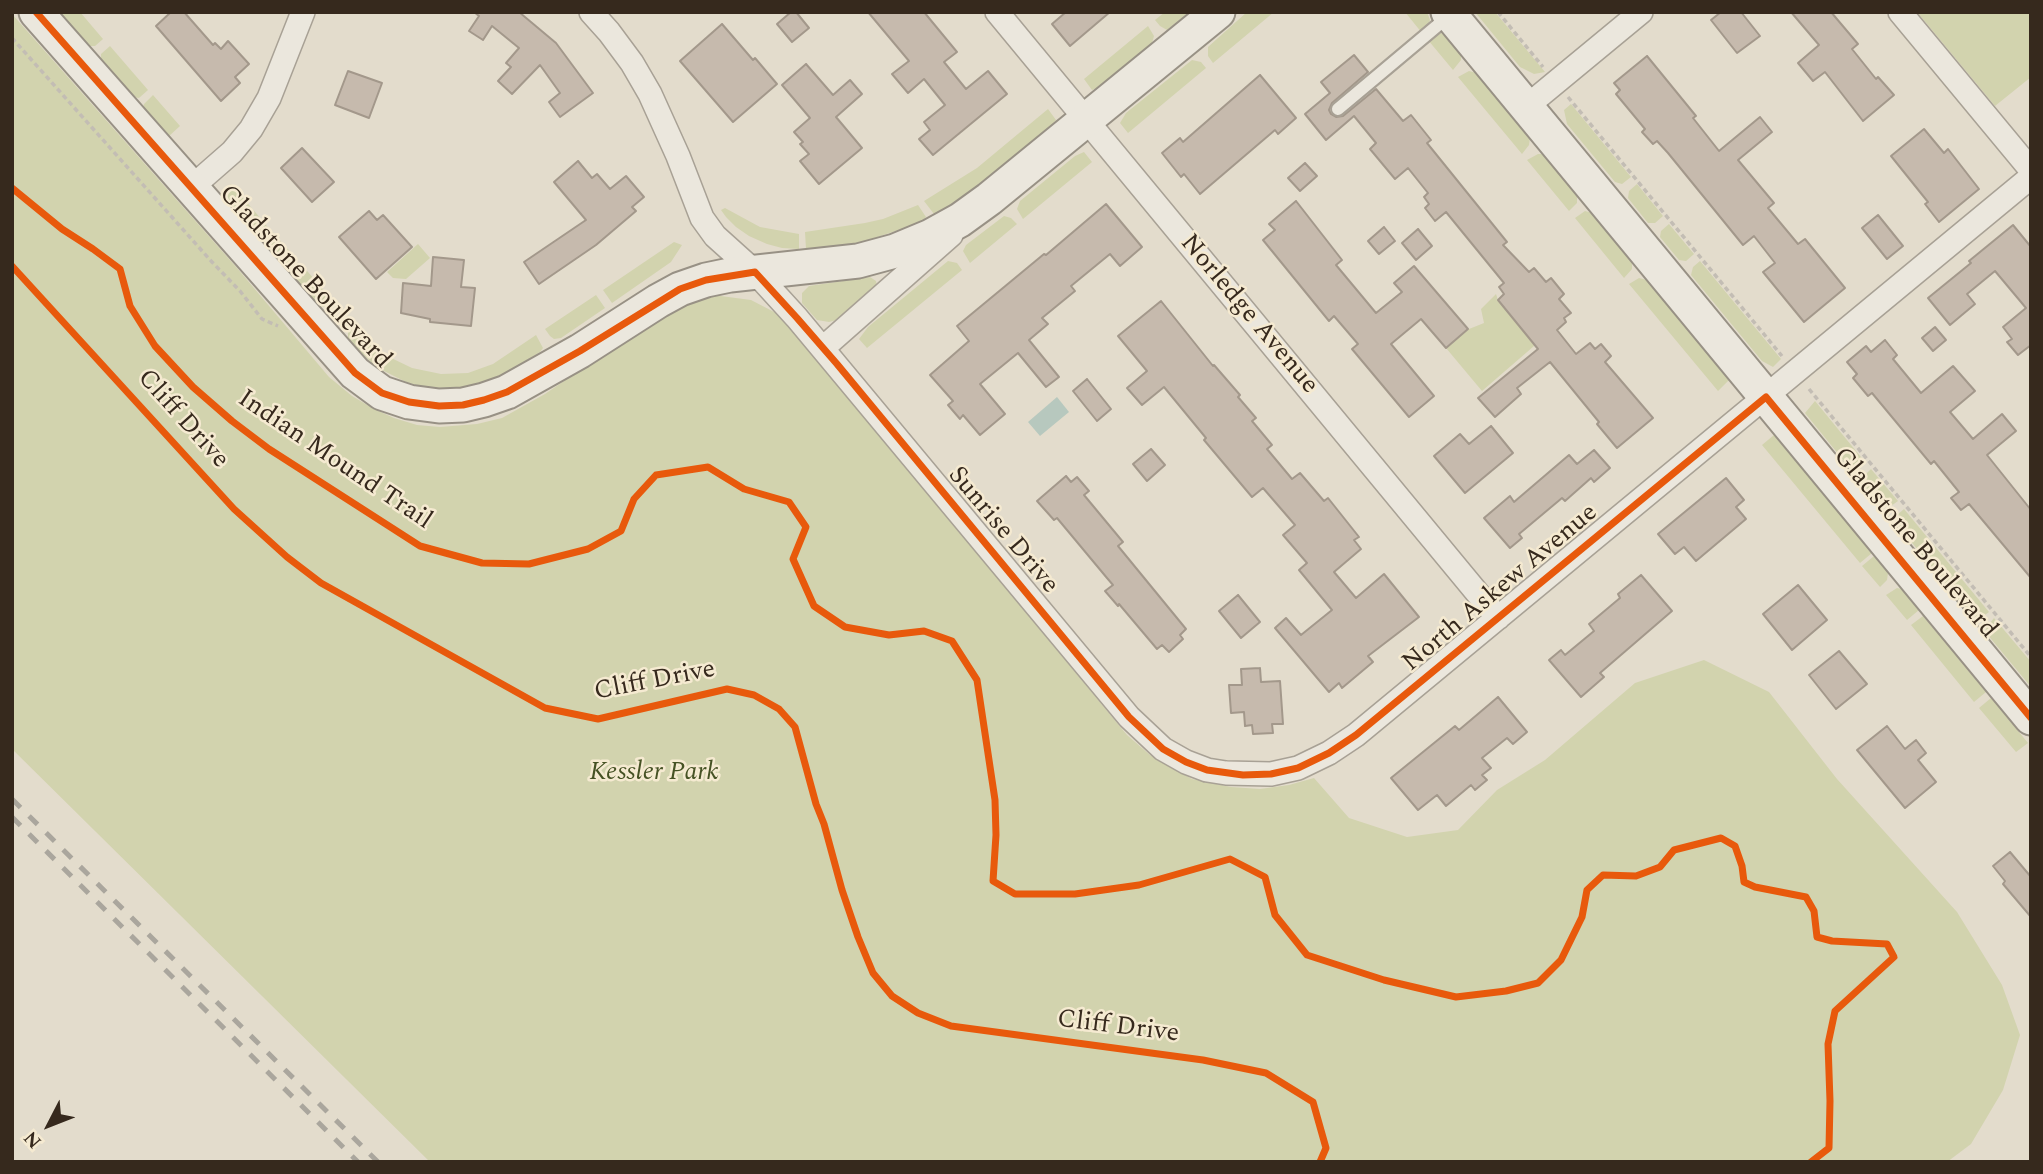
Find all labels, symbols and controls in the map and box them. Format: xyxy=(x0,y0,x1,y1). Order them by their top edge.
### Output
street label: Gladstone Boulevard xyxy=(211,180,397,376)
street label: Norledge Avenue xyxy=(1172,229,1324,401)
street label: Cliff Drive xyxy=(129,364,235,476)
street label: Indian Mound Trail xyxy=(231,384,437,538)
street label: Gladstone Boulevard xyxy=(1825,442,2003,646)
street label: Sunrise Drive xyxy=(940,461,1064,601)
street label: North Askew Avenue xyxy=(1397,498,1605,680)
street label: Cliff Drive xyxy=(592,655,718,709)
park label: Kessler Park xyxy=(589,758,719,790)
street label: Cliff Drive xyxy=(1055,1005,1181,1051)
north arrow xyxy=(14,1090,84,1160)
text: N xyxy=(17,1124,49,1155)

